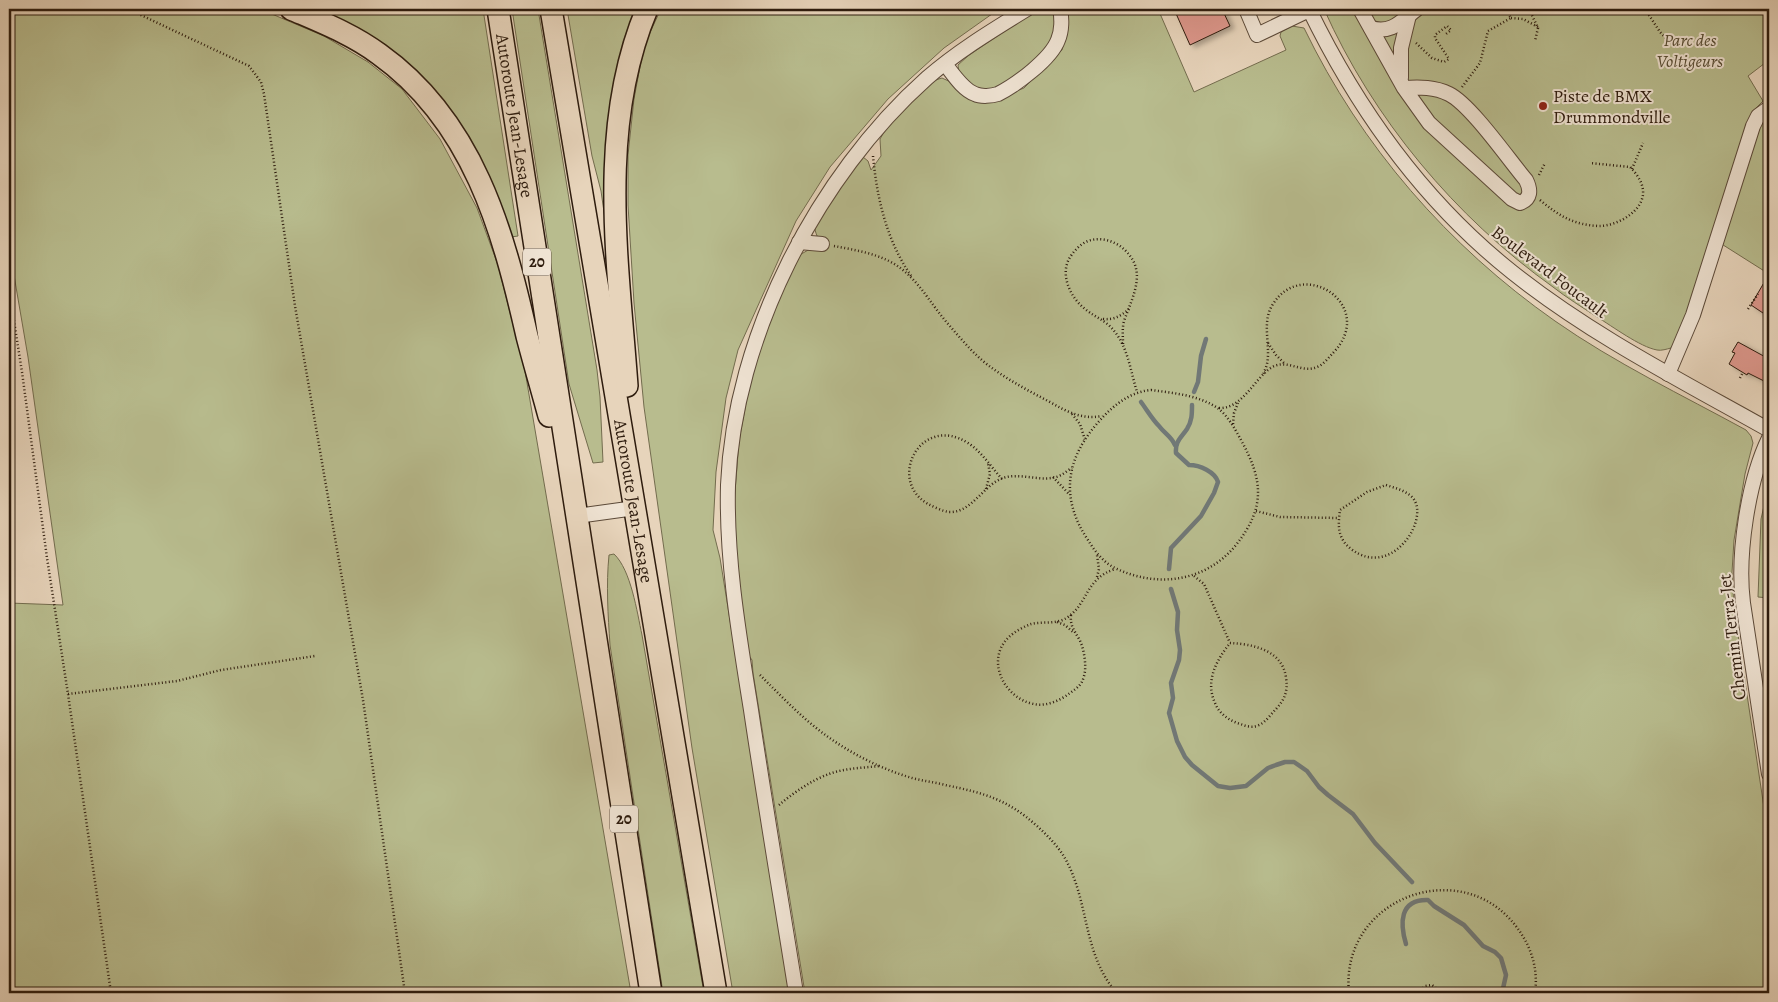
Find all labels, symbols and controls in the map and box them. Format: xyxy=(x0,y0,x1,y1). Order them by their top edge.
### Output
park label: Parc des Voltigeurs xyxy=(1657,28,1723,73)
street label: Autoroute Jean-Lesage xyxy=(490,31,539,199)
place label: Piste de BMX Drummondville xyxy=(1553,84,1671,129)
marker: Piste de BMX Drummondville xyxy=(1537,100,1549,112)
street label: Boulevard Foucault xyxy=(1487,220,1613,324)
road number: 20 xyxy=(523,248,551,276)
street label: Autoroute Jean-Lesage xyxy=(608,416,659,585)
street label: Chemin Terra-Jet xyxy=(1712,573,1752,701)
road number: 20 xyxy=(610,806,638,832)

